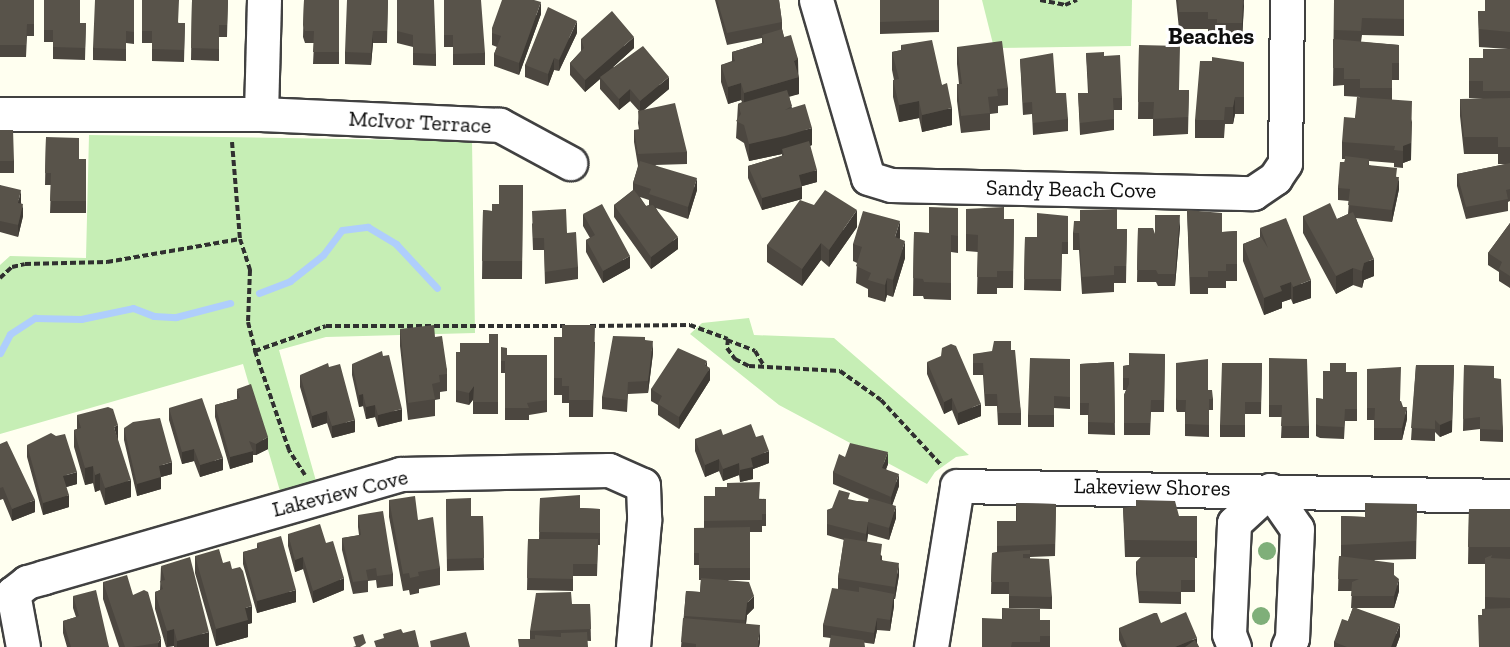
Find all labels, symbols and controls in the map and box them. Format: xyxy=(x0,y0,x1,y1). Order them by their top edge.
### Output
district label: Beaches xyxy=(1168,22,1254,50)
street label: McIvor Terrace xyxy=(348,105,492,139)
street label: Sandy Beach Cove xyxy=(985,174,1157,204)
street label: Lakeview Cove xyxy=(269,463,411,523)
street label: Lakeview Shores xyxy=(1073,472,1231,502)

